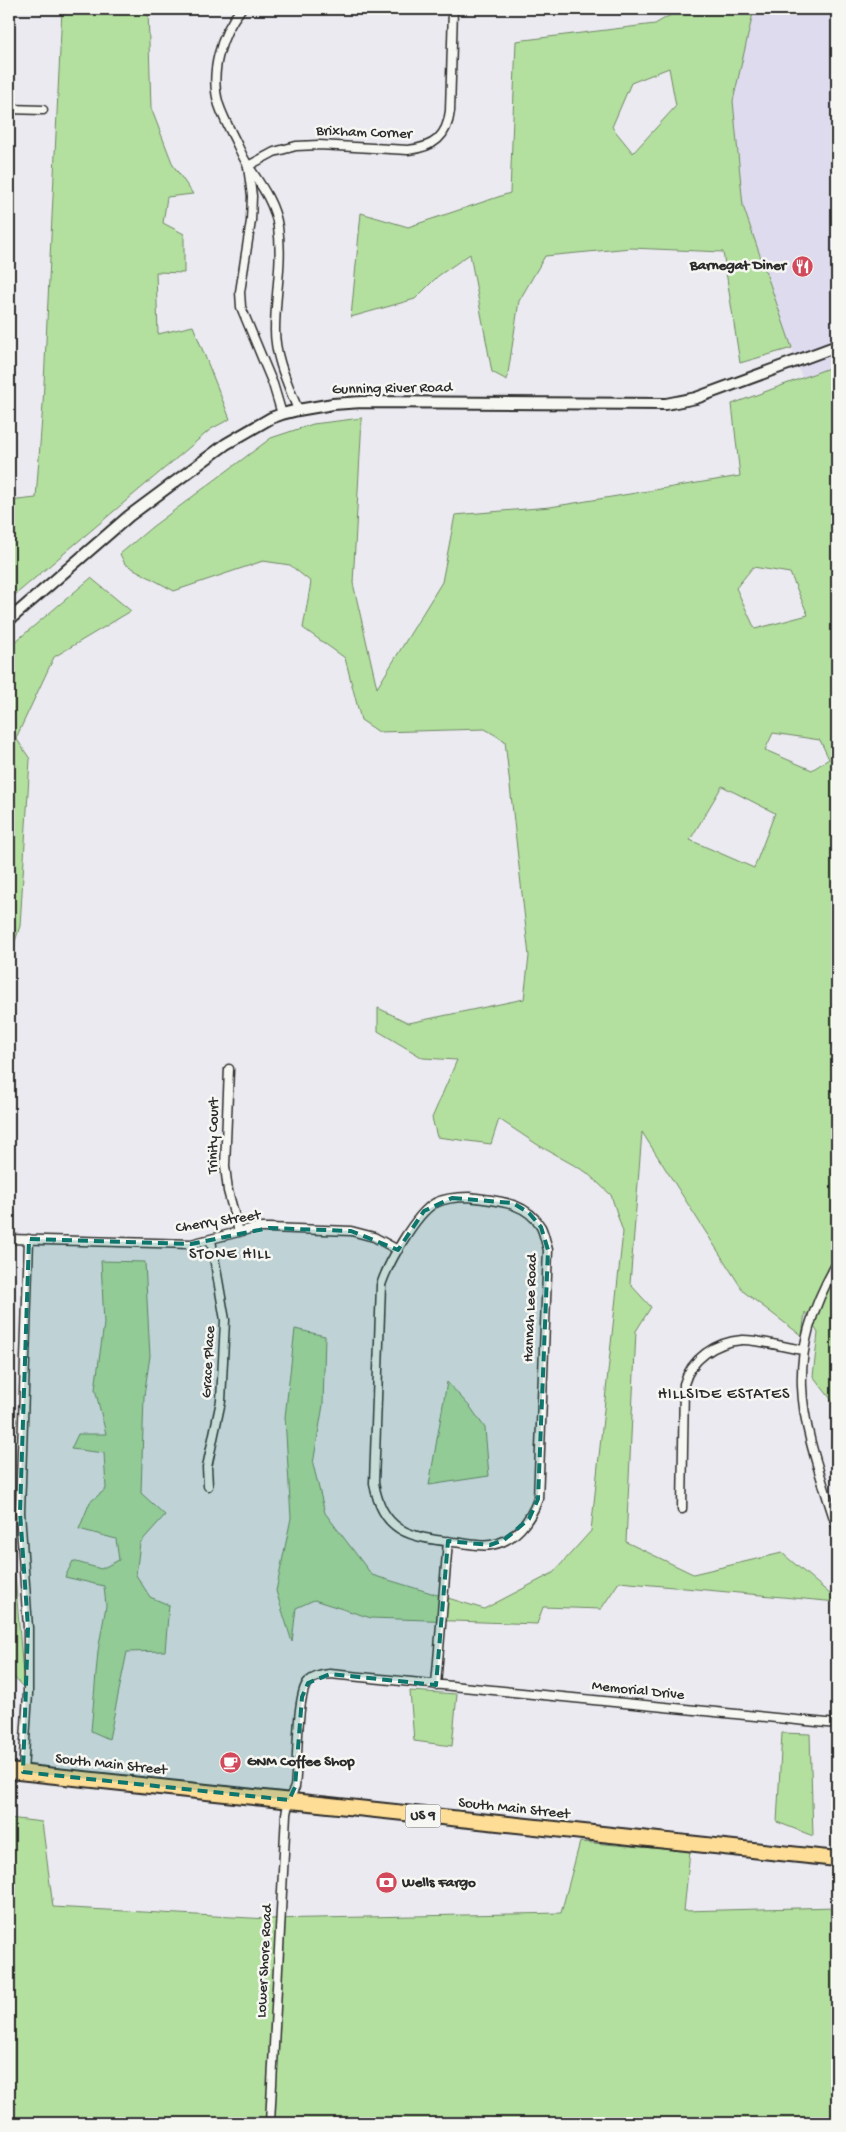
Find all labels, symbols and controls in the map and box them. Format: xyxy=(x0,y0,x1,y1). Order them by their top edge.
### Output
street label: Brixham Corner xyxy=(315,122,414,144)
restaurant icon: Barnegat Diner xyxy=(790,254,814,278)
place label: Barnegat Diner xyxy=(689,257,788,275)
street label: Gunning River Road xyxy=(332,379,454,399)
street label: Trinity Court xyxy=(204,1096,224,1175)
street label: Cherry Street xyxy=(174,1206,263,1238)
district label: STONE HILL xyxy=(189,1246,271,1265)
street label: Hannah Lee Road xyxy=(520,1252,542,1362)
street label: Grace Place xyxy=(198,1325,220,1399)
district label: HILLSIDE ESTATES xyxy=(658,1386,790,1405)
street label: Memorial Drive xyxy=(591,1677,685,1705)
street label: South Main Street xyxy=(54,1750,170,1780)
cafe icon: GNM Coffee Shop xyxy=(219,1750,243,1774)
place label: GNM Coffee Shop xyxy=(247,1753,355,1771)
street label: South Main Street xyxy=(457,1794,573,1824)
road number: US 9 xyxy=(406,1804,440,1828)
bank icon: Wells Fargo xyxy=(374,1871,398,1895)
place label: Wells Fargo xyxy=(401,1874,476,1892)
street label: Lower Shore Road xyxy=(253,1903,277,2018)

